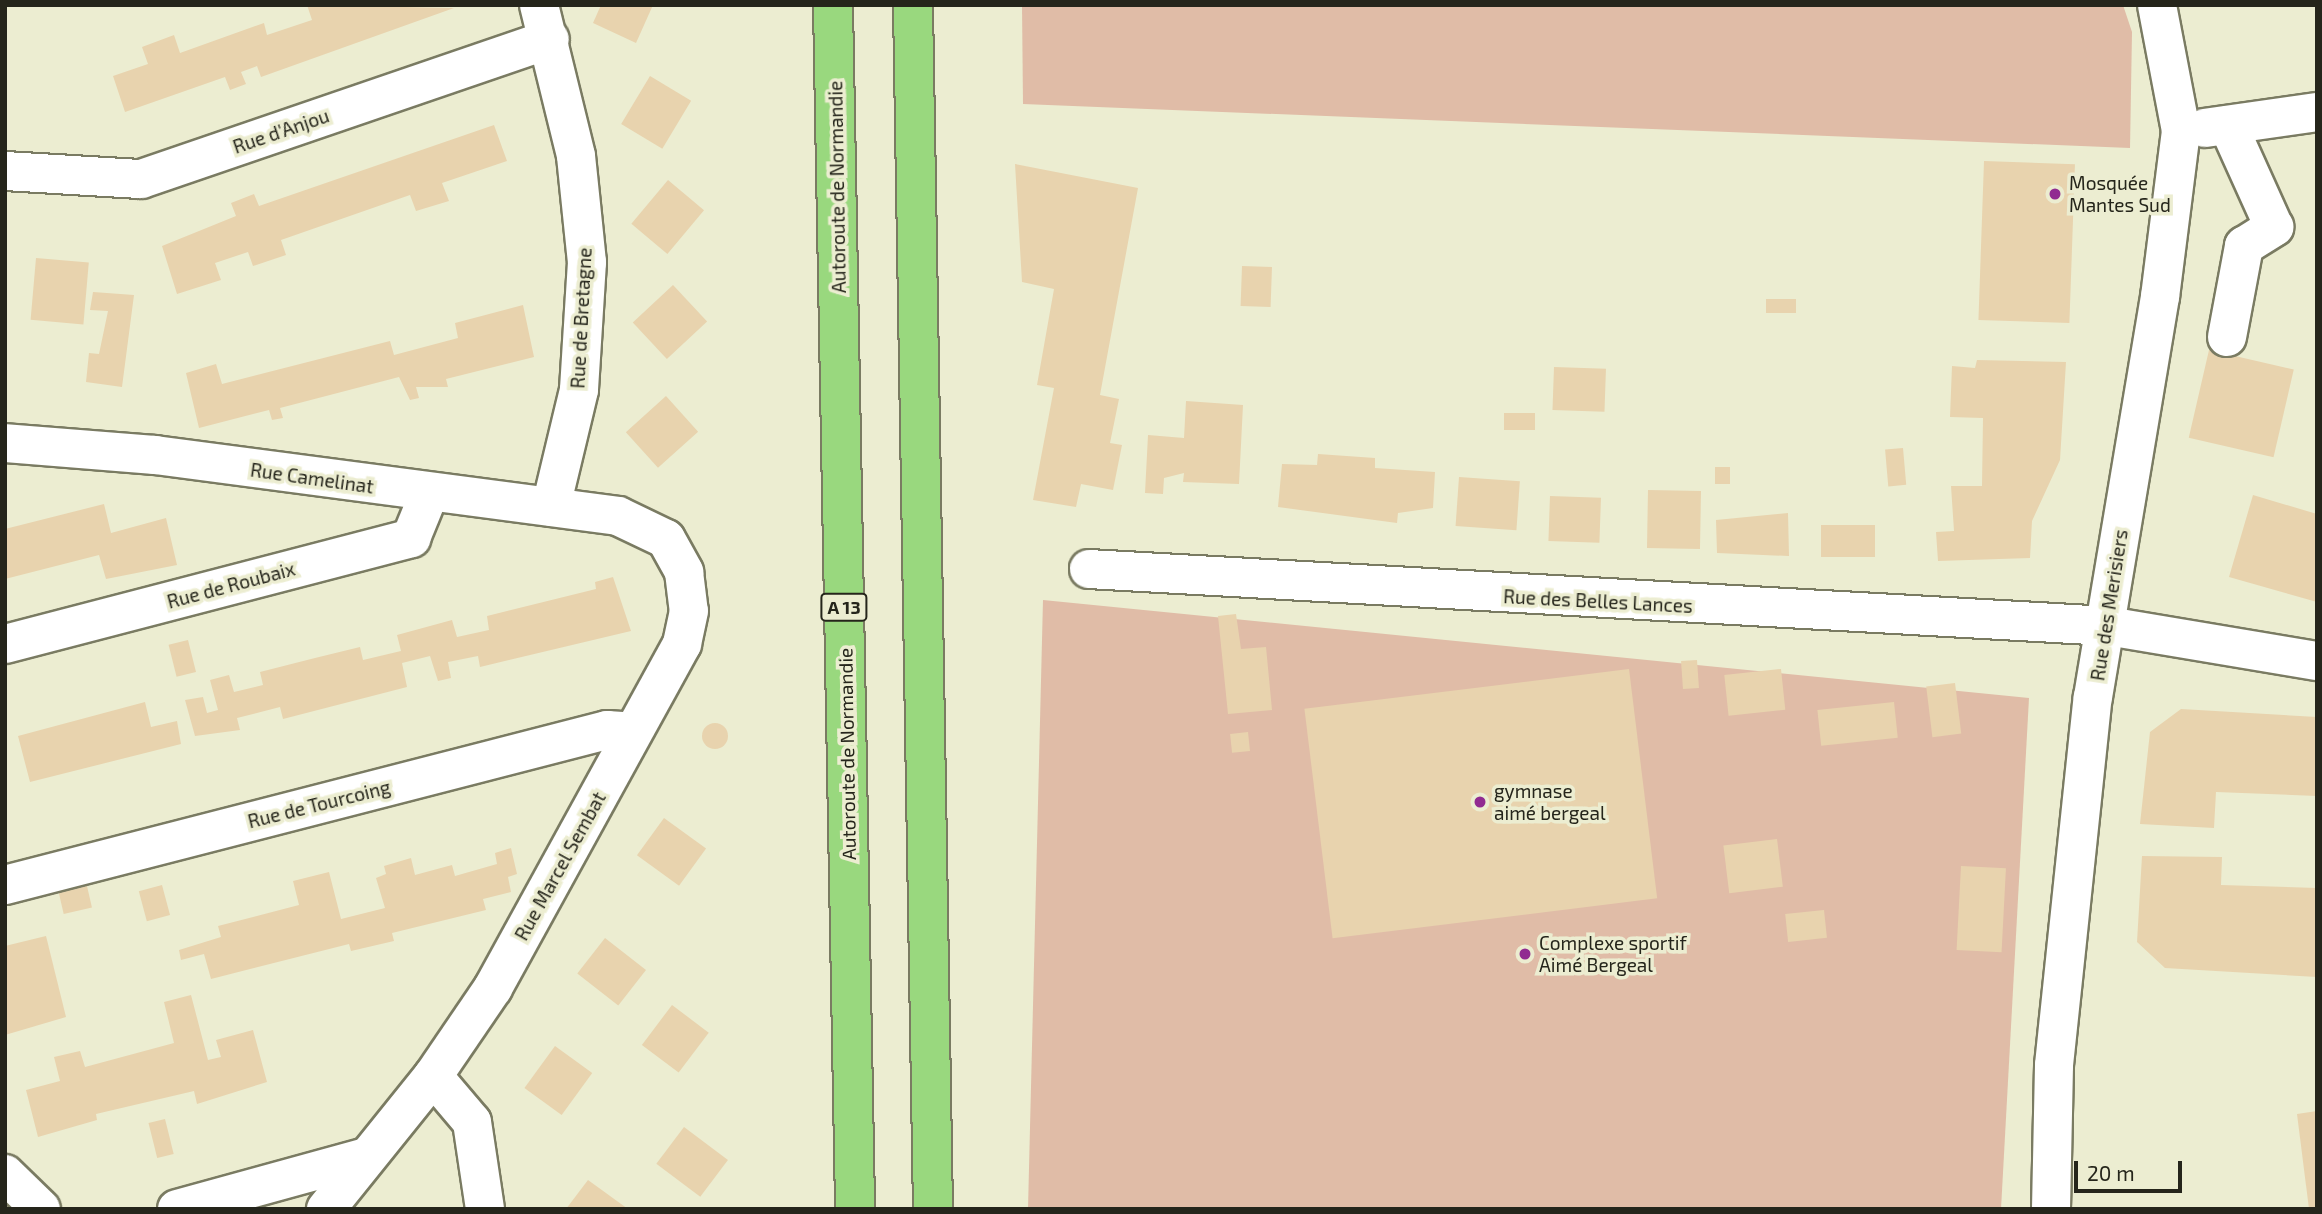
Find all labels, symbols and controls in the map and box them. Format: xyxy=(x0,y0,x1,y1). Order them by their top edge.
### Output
street label: Autoroute de Normandie xyxy=(824,81,850,293)
street label: Rue d'Anjou xyxy=(230,104,332,158)
place label: Mosquée Mantes Sud xyxy=(2069,172,2171,216)
marker: Mosquée Mantes Sud xyxy=(2047,186,2063,202)
street label: Rue de Bretagne xyxy=(566,247,596,389)
street label: Rue Camelinat xyxy=(249,458,375,498)
street label: Rue des Merisiers xyxy=(2086,528,2132,682)
street label: Rue de Roubaix xyxy=(164,557,298,613)
street label: Rue des Belles Lances xyxy=(1503,585,1693,617)
road number: A 13 xyxy=(820,592,868,622)
street label: Autoroute de Normandie xyxy=(834,648,860,860)
street label: Rue de Tourcoing xyxy=(245,775,393,833)
place label: gymnase aimé bergeal xyxy=(1494,780,1606,824)
street label: Rue Marcel Sembat xyxy=(510,788,610,944)
marker: gymnase aimé bergeal xyxy=(1472,794,1488,810)
place label: Complexe sportif Aimé Bergeal xyxy=(1539,932,1687,976)
marker: Complexe sportif Aimé Bergeal xyxy=(1517,946,1533,962)
scale bar xyxy=(2077,1148,2186,1192)
text: 20 m xyxy=(2087,1160,2135,1185)

